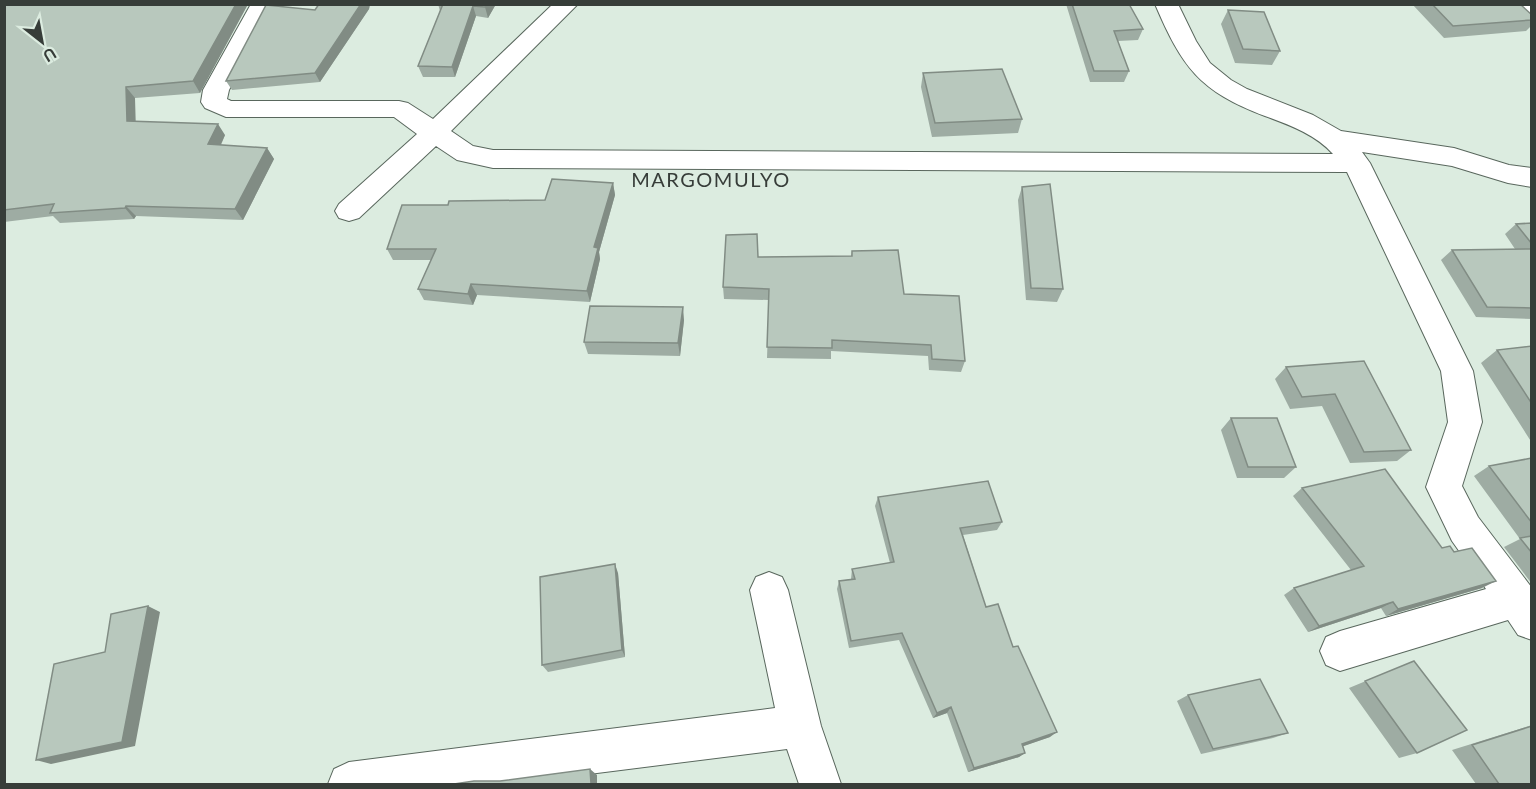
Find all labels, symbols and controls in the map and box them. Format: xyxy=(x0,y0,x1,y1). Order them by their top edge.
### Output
north arrow xyxy=(12,12,72,72)
text: U xyxy=(40,44,60,66)
district label: MARGOMULYO xyxy=(631,167,791,191)

